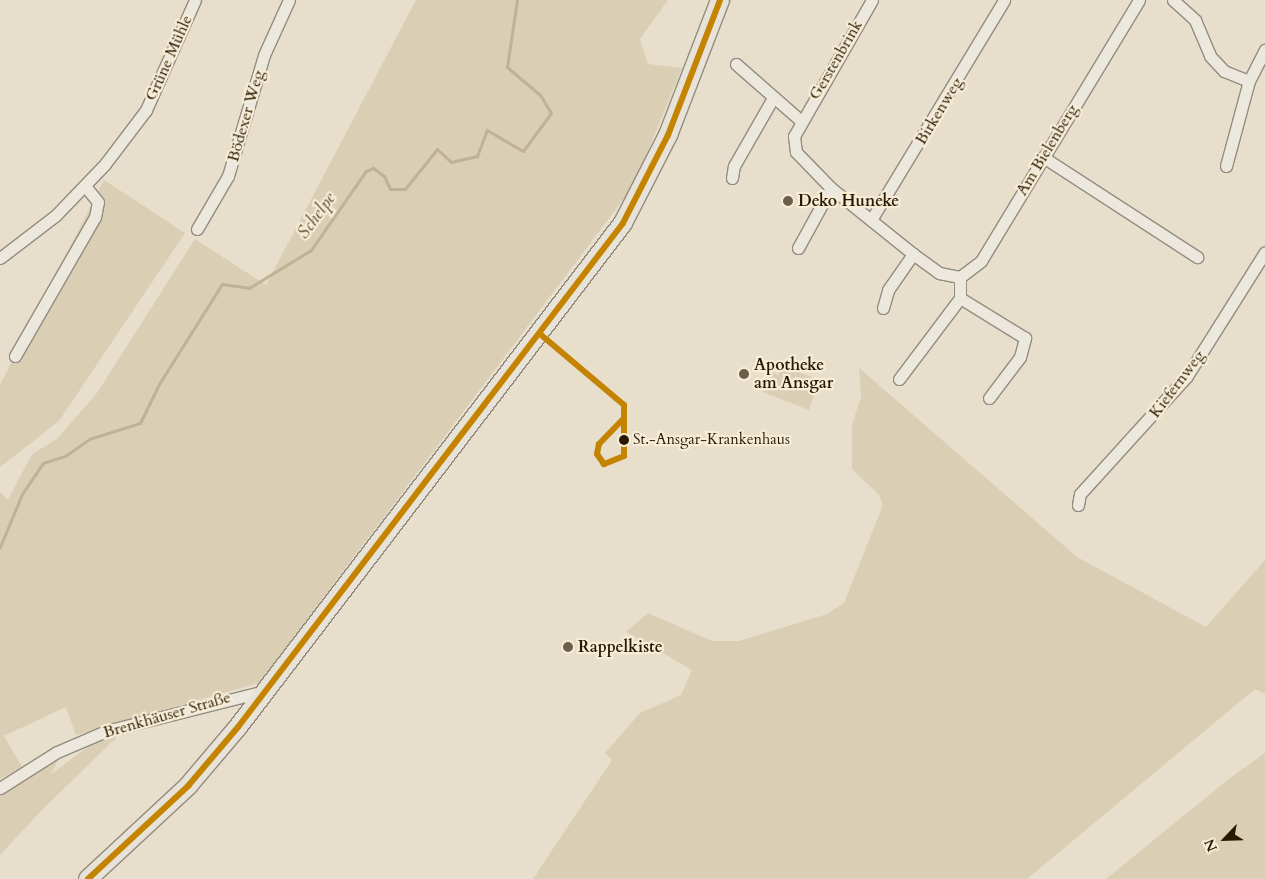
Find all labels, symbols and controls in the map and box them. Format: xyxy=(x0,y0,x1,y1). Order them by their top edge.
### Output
street label: Grüne Mühle xyxy=(142,12,196,104)
street label: Gerstenbrink xyxy=(805,17,867,103)
street label: Bödexer Weg xyxy=(224,68,268,164)
street label: Birkenweg xyxy=(911,74,967,148)
street label: Am Bielenberg xyxy=(1012,101,1082,199)
water label: Schelpe xyxy=(293,189,341,243)
place label: Deko Huneke xyxy=(798,191,899,211)
marker: Deko Huneke xyxy=(782,195,794,207)
street label: Kiefernweg xyxy=(1145,346,1209,422)
place label: Apotheke am Ansgar xyxy=(754,355,833,393)
marker: Apotheke am Ansgar xyxy=(738,368,750,380)
place label: St.-Ansgar-Krankenhaus xyxy=(633,431,790,449)
marker: St.-Ansgar-Krankenhaus xyxy=(619,435,629,445)
place label: Rappelkiste xyxy=(578,637,663,657)
marker: Rappelkiste xyxy=(562,641,574,653)
street label: Brenkhäuser Straße xyxy=(101,688,233,742)
north arrow xyxy=(1200,814,1250,864)
text: N xyxy=(1200,836,1222,855)

